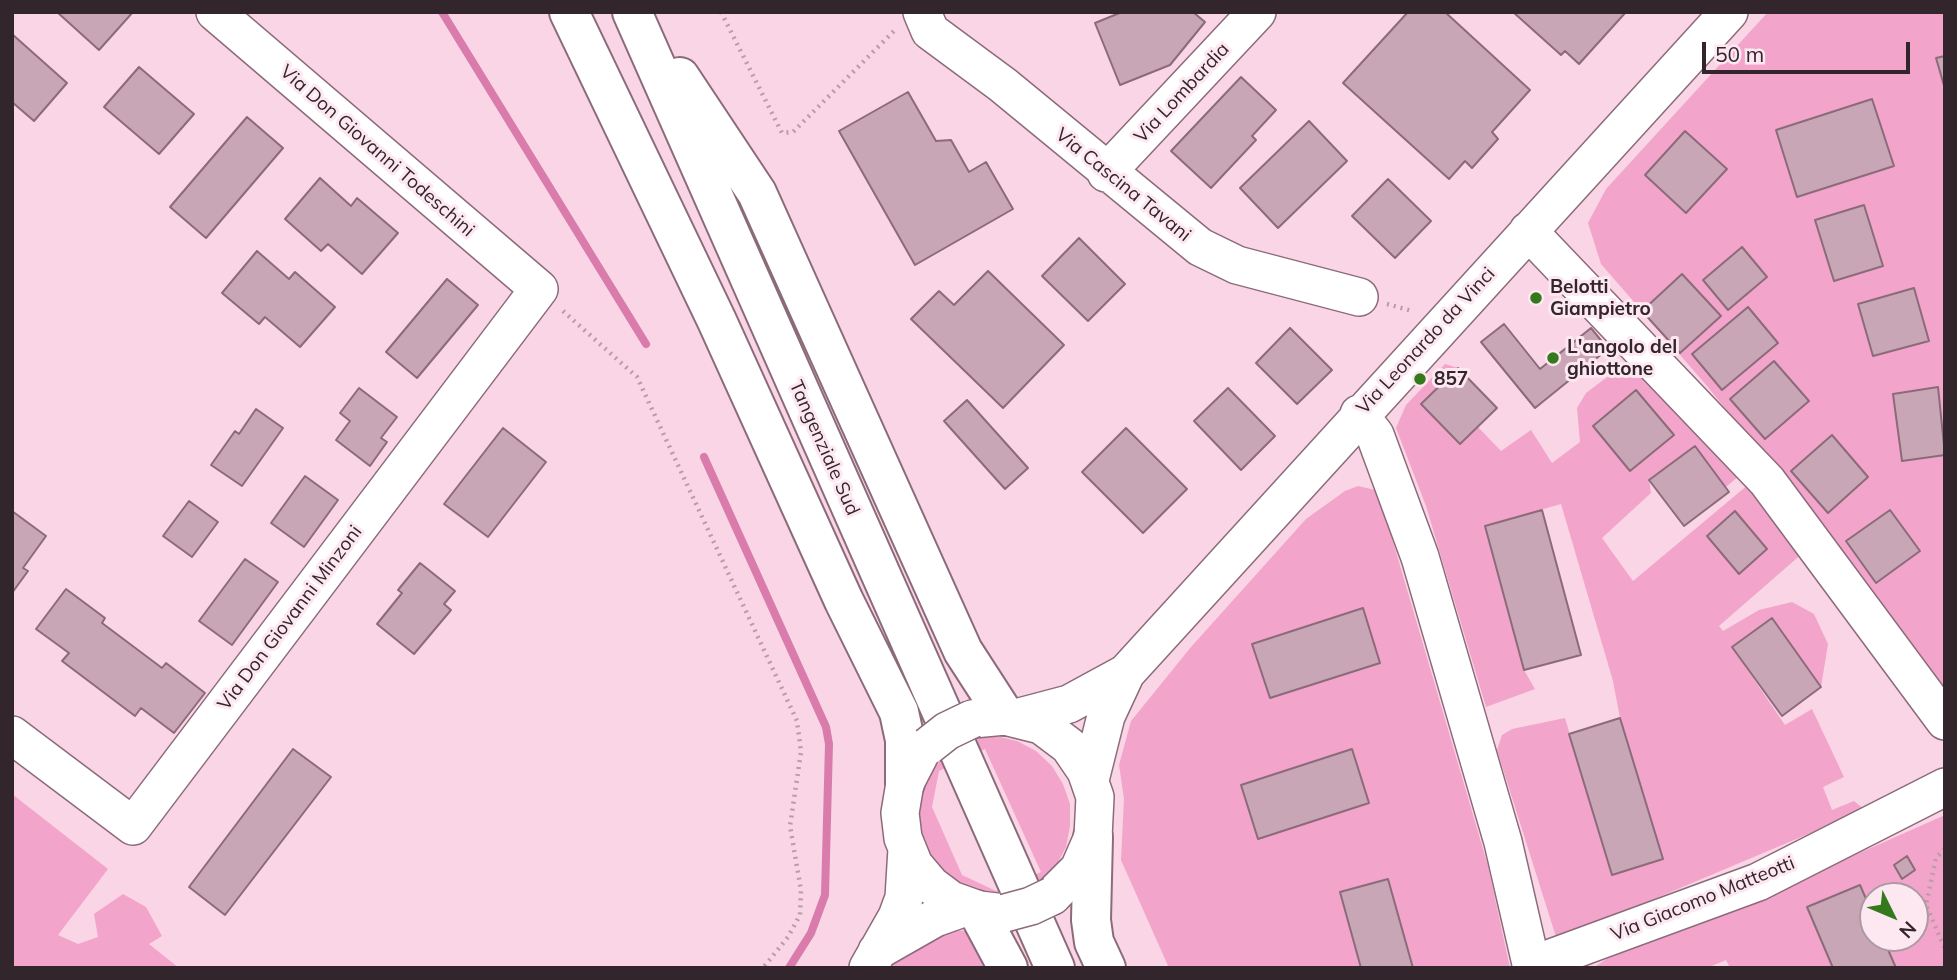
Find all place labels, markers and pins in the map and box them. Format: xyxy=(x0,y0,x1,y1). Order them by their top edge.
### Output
place label: Belotti Giampietro xyxy=(1550,276,1651,320)
marker: Belotti Giampietro xyxy=(1528,290,1544,306)
place label: L'angolo del ghiottone xyxy=(1567,336,1677,380)
marker: L'angolo del ghiottone xyxy=(1545,350,1561,366)
place label: 857 xyxy=(1434,368,1468,390)
marker: 857 xyxy=(1412,371,1428,387)

